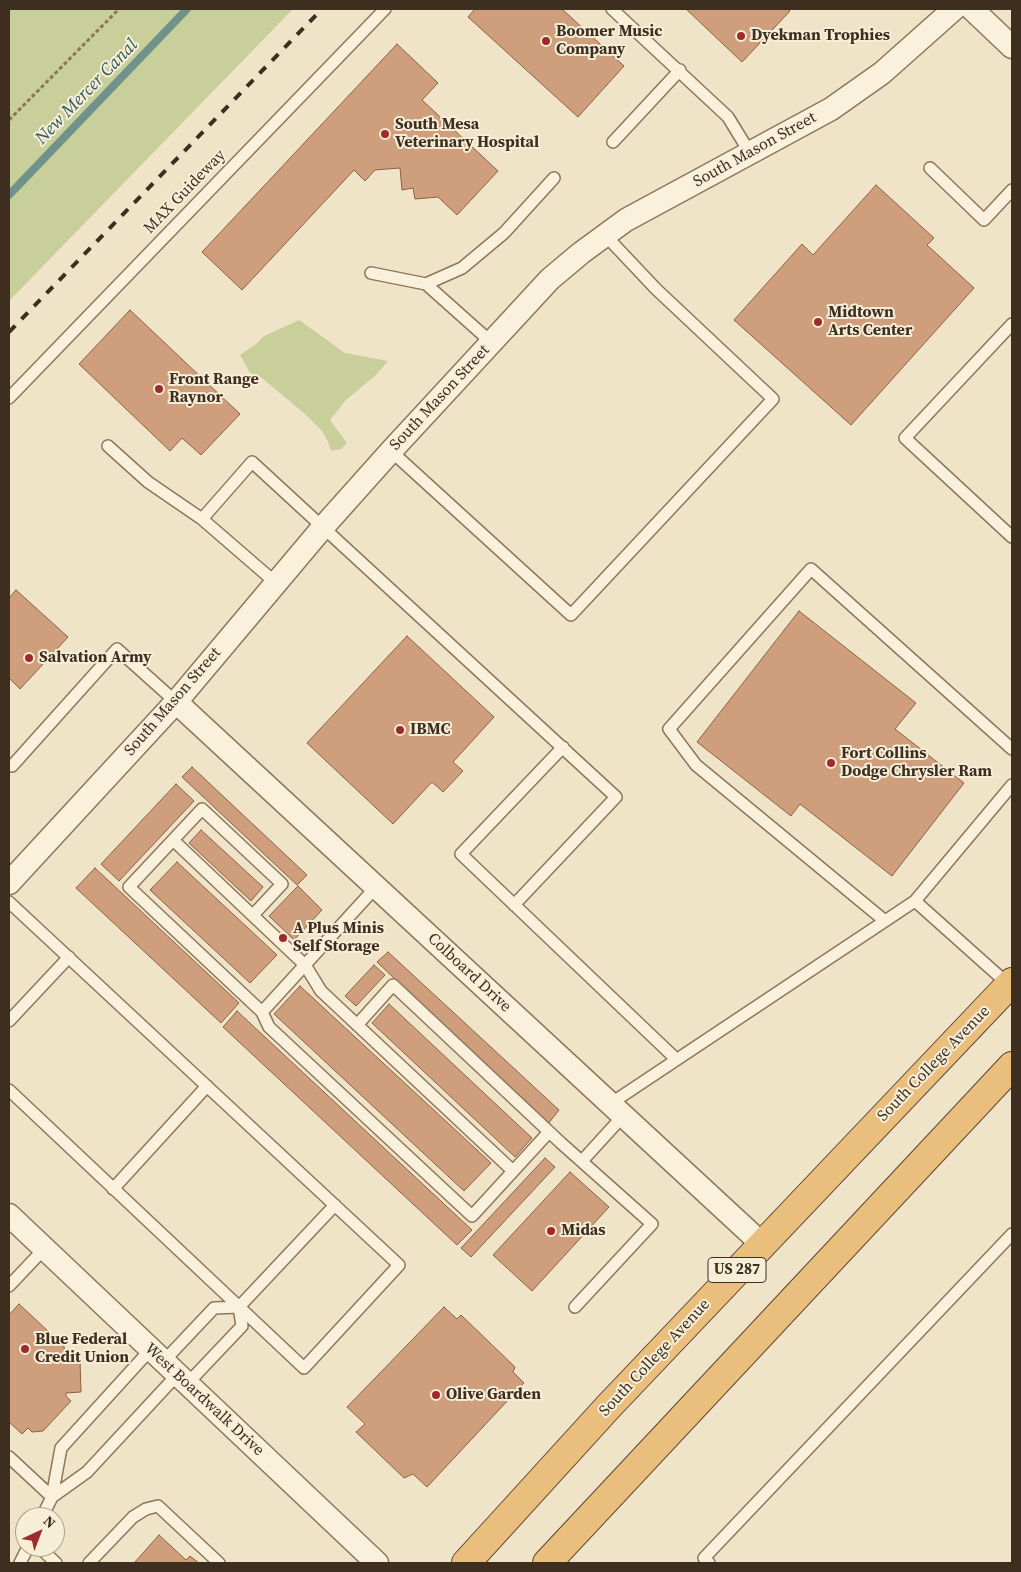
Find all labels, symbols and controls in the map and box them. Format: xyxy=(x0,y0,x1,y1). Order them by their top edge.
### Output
place label: Boomer Music Company xyxy=(556,22,662,60)
place label: Dyekman Trophies xyxy=(751,26,890,46)
marker: Dyekman Trophies xyxy=(735,30,747,42)
water label: New Mercer Canal xyxy=(31,35,143,149)
marker: Boomer Music Company xyxy=(540,35,552,47)
street label: South Mason Street xyxy=(690,108,820,192)
place label: South Mesa Veterinary Hospital xyxy=(395,115,539,153)
marker: South Mesa Veterinary Hospital xyxy=(379,128,391,140)
street label: MAX Guideway xyxy=(140,146,230,238)
place label: Midtown Arts Center xyxy=(828,303,912,341)
marker: Midtown Arts Center xyxy=(812,316,824,328)
street label: South Mason Street xyxy=(386,341,494,455)
place label: Front Range Raynor xyxy=(169,370,259,408)
marker: Front Range Raynor xyxy=(153,383,165,395)
street label: South Mason Street xyxy=(121,644,225,760)
place label: Salvation Army xyxy=(39,648,152,668)
marker: Salvation Army xyxy=(23,652,35,664)
place label: IBMC xyxy=(410,720,450,740)
marker: IBMC xyxy=(394,724,406,736)
place label: Fort Collins Dodge Chrysler Ram xyxy=(841,744,992,782)
marker: Fort Collins Dodge Chrysler Ram xyxy=(825,757,837,769)
place label: A Plus Minis Self Storage xyxy=(293,919,384,957)
street label: Colboard Drive xyxy=(423,929,515,1017)
marker: A Plus Minis Self Storage xyxy=(277,932,289,944)
street label: South College Avenue xyxy=(874,1002,994,1126)
place label: Midas xyxy=(561,1221,606,1241)
marker: Midas xyxy=(545,1225,557,1237)
road number: US 287 xyxy=(708,1258,766,1282)
street label: South College Avenue xyxy=(596,1295,714,1421)
place label: Blue Federal Credit Union xyxy=(35,1330,129,1368)
street label: West Boardwalk Drive xyxy=(140,1340,268,1460)
marker: Blue Federal Credit Union xyxy=(19,1343,31,1355)
place label: Olive Garden xyxy=(446,1385,541,1405)
marker: Olive Garden xyxy=(430,1389,442,1401)
north arrow xyxy=(15,1507,65,1557)
text: N xyxy=(39,1511,60,1533)

